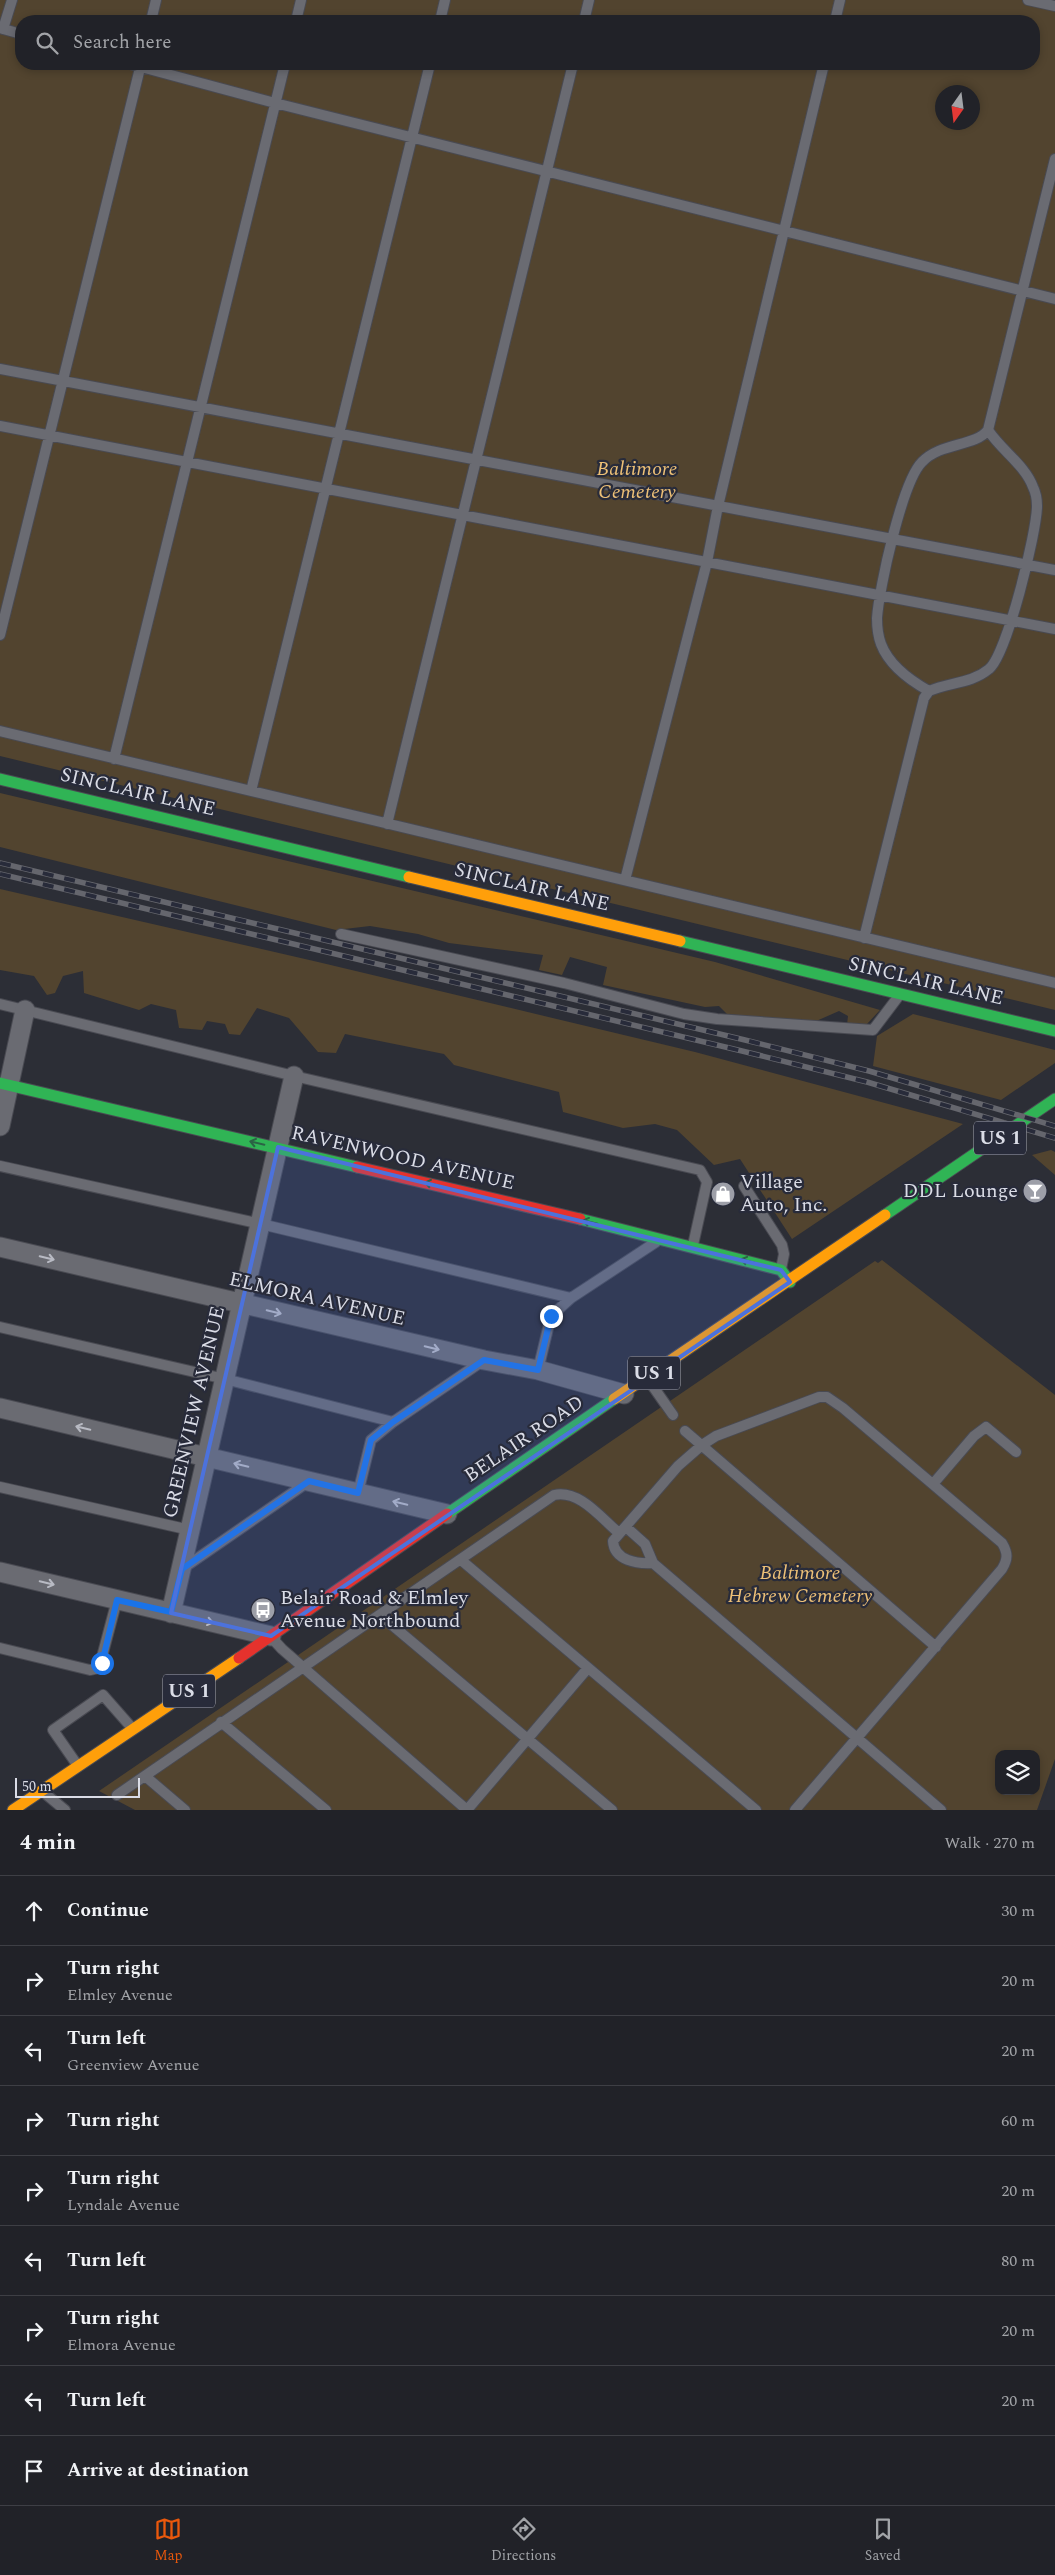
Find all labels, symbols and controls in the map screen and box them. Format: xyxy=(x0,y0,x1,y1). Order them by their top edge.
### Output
search box xyxy=(15,15,1040,70)
text: Search here xyxy=(73,28,172,57)
icon: search xyxy=(33,29,61,57)
north arrow xyxy=(935,85,980,130)
park label: Baltimore Cemetery xyxy=(597,454,678,507)
street label: SINCLAIR LANE xyxy=(58,760,218,824)
street label: SINCLAIR LANE xyxy=(452,855,612,919)
street label: SINCLAIR LANE xyxy=(846,949,1006,1013)
street label: RAVENWOOD AVENUE xyxy=(288,1118,518,1198)
road number: US 1 xyxy=(974,1122,1026,1154)
one-way arrow xyxy=(250,1138,266,1147)
place label: Village Auto, Inc. xyxy=(740,1167,827,1220)
place label: DDL Lounge xyxy=(903,1176,1018,1206)
bar icon: DDL Lounge xyxy=(1022,1178,1048,1204)
one-way arrow xyxy=(425,1179,441,1188)
shop icon: Village Auto, Inc. xyxy=(710,1181,736,1207)
one-way arrow xyxy=(583,1217,599,1226)
one-way arrow xyxy=(39,1254,55,1263)
one-way arrow xyxy=(741,1255,757,1265)
street label: ELMORA AVENUE xyxy=(226,1264,408,1334)
street label: GREENVIEW AVENUE xyxy=(155,1303,233,1521)
route end xyxy=(540,1305,563,1328)
one-way arrow xyxy=(265,1308,281,1317)
one-way arrow xyxy=(424,1344,440,1354)
road number: US 1 xyxy=(628,1356,680,1390)
street label: BELAIR ROAD xyxy=(458,1388,590,1490)
one-way arrow xyxy=(76,1423,92,1432)
one-way arrow xyxy=(234,1460,250,1469)
one-way arrow xyxy=(392,1498,408,1507)
park label: Baltimore Hebrew Cemetery xyxy=(728,1558,872,1611)
one-way arrow xyxy=(39,1579,55,1588)
place label: Belair Road & Elmley Avenue Northbound xyxy=(280,1583,470,1636)
bus stop icon: Belair Road & Elmley Avenue Northbound xyxy=(250,1597,276,1623)
one-way arrow xyxy=(197,1617,213,1626)
route start xyxy=(91,1652,114,1675)
road number: US 1 xyxy=(163,1674,215,1708)
map controls xyxy=(995,1750,1040,1795)
button: layers xyxy=(995,1750,1040,1795)
scale bar xyxy=(15,1775,140,1798)
text: 50 m xyxy=(22,1776,52,1797)
text: 4 min xyxy=(20,1827,76,1859)
text: Walk · 270 m xyxy=(944,1831,1035,1855)
text: Continue xyxy=(67,1896,149,1925)
icon: ahead xyxy=(20,1897,48,1925)
text: 30 m xyxy=(1001,1899,1035,1923)
text: Turn right xyxy=(67,1954,160,1983)
icon: right xyxy=(20,1967,48,1995)
text: 20 m xyxy=(1001,1969,1035,1993)
text: Elmley Avenue xyxy=(67,1983,173,2007)
text: Turn left xyxy=(67,2024,146,2053)
icon: left xyxy=(20,2037,48,2065)
text: 20 m xyxy=(1001,2039,1035,2063)
text: Greenview Avenue xyxy=(67,2053,200,2077)
text: Turn right xyxy=(67,2106,160,2135)
icon: right xyxy=(20,2107,48,2135)
text: 60 m xyxy=(1001,2109,1035,2133)
text: Turn right xyxy=(67,2164,160,2193)
icon: right xyxy=(20,2177,48,2205)
text: 20 m xyxy=(1001,2179,1035,2203)
text: Lyndale Avenue xyxy=(67,2193,180,2217)
text: Turn left xyxy=(67,2246,146,2275)
icon: left xyxy=(20,2247,48,2275)
text: 80 m xyxy=(1001,2249,1035,2273)
text: Turn right xyxy=(67,2304,160,2333)
icon: right xyxy=(20,2317,48,2345)
text: 20 m xyxy=(1001,2319,1035,2343)
text: Elmora Avenue xyxy=(67,2333,176,2357)
text: Turn left xyxy=(67,2386,146,2415)
icon: left xyxy=(20,2387,48,2415)
text: 20 m xyxy=(1001,2389,1035,2413)
text: Arrive at destination xyxy=(67,2456,249,2485)
icon: arrive xyxy=(20,2457,48,2485)
tab: Map xyxy=(154,2515,182,2566)
tab: Directions xyxy=(491,2515,556,2566)
tab: Saved xyxy=(865,2515,901,2566)

